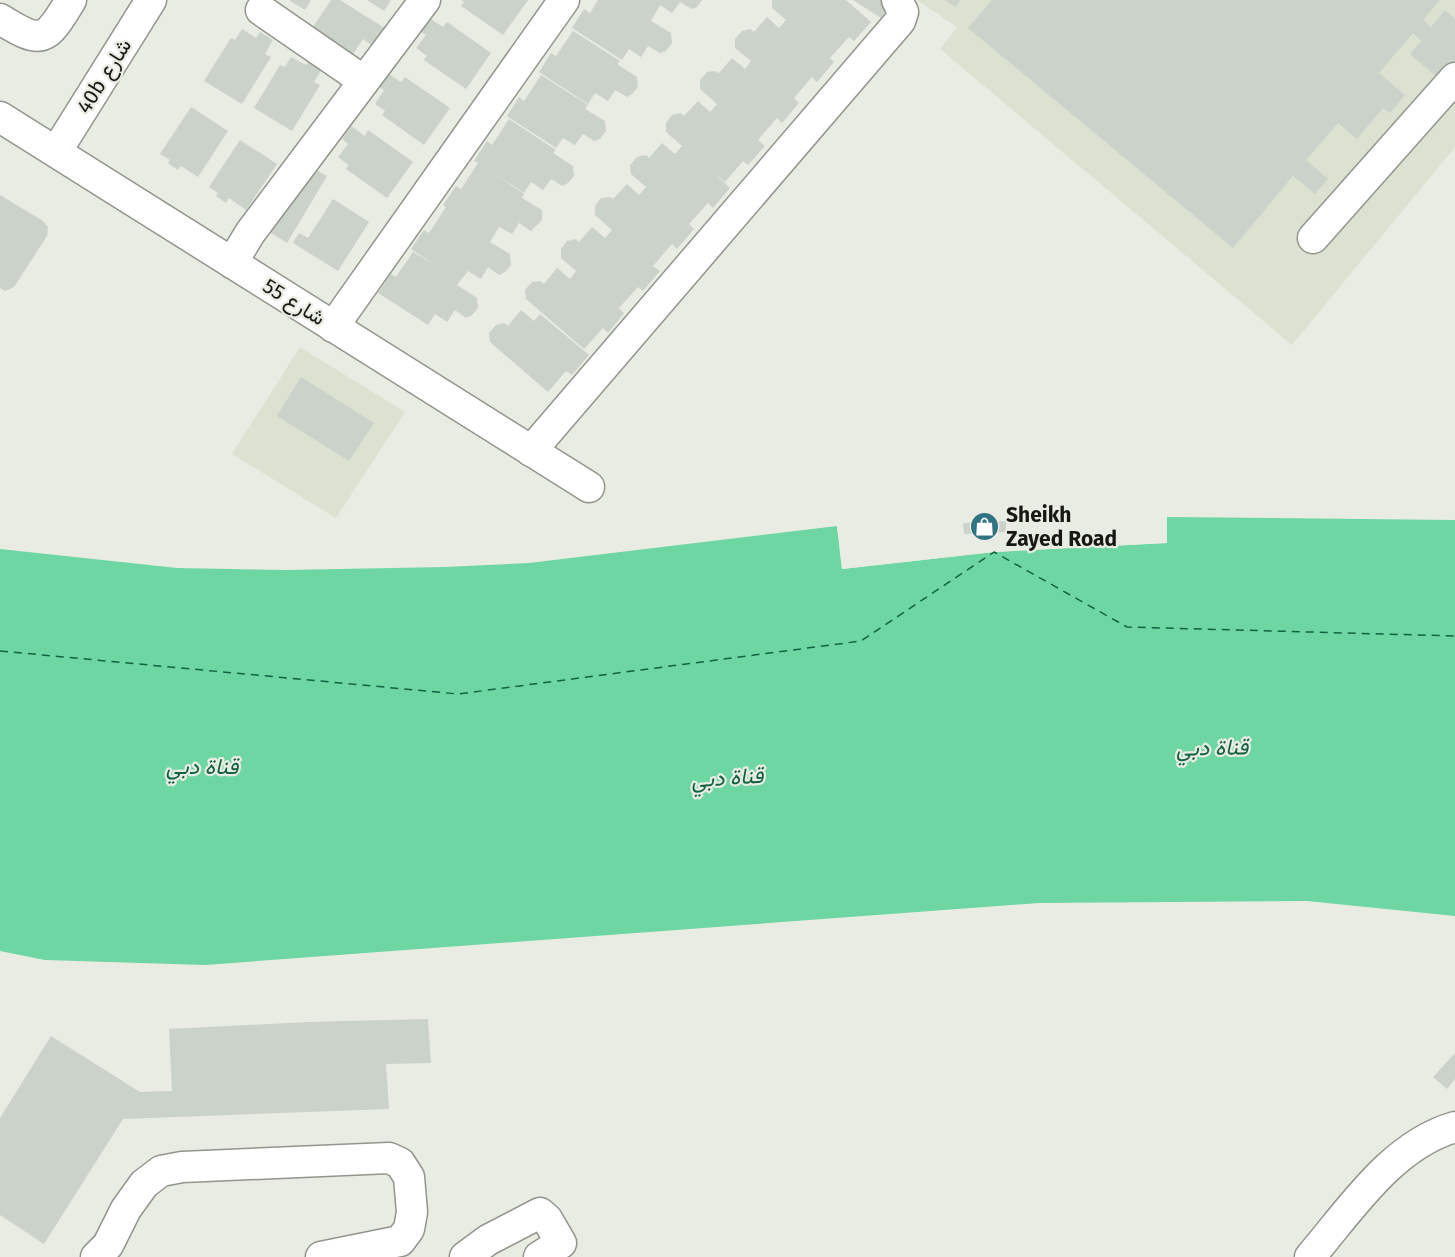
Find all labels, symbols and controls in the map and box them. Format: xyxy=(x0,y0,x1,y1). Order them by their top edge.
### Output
street label: 40b شارع xyxy=(71,34,138,119)
street label: شارع 55 xyxy=(257,273,330,332)
place label: Sheikh Zayed Road xyxy=(1006,502,1117,552)
shop icon: Sheikh Zayed Road xyxy=(969,511,1001,543)
water label: قناة دبي xyxy=(1176,733,1250,766)
water label: قناة دبي xyxy=(166,753,240,784)
water label: قناة دبي xyxy=(690,761,766,797)

